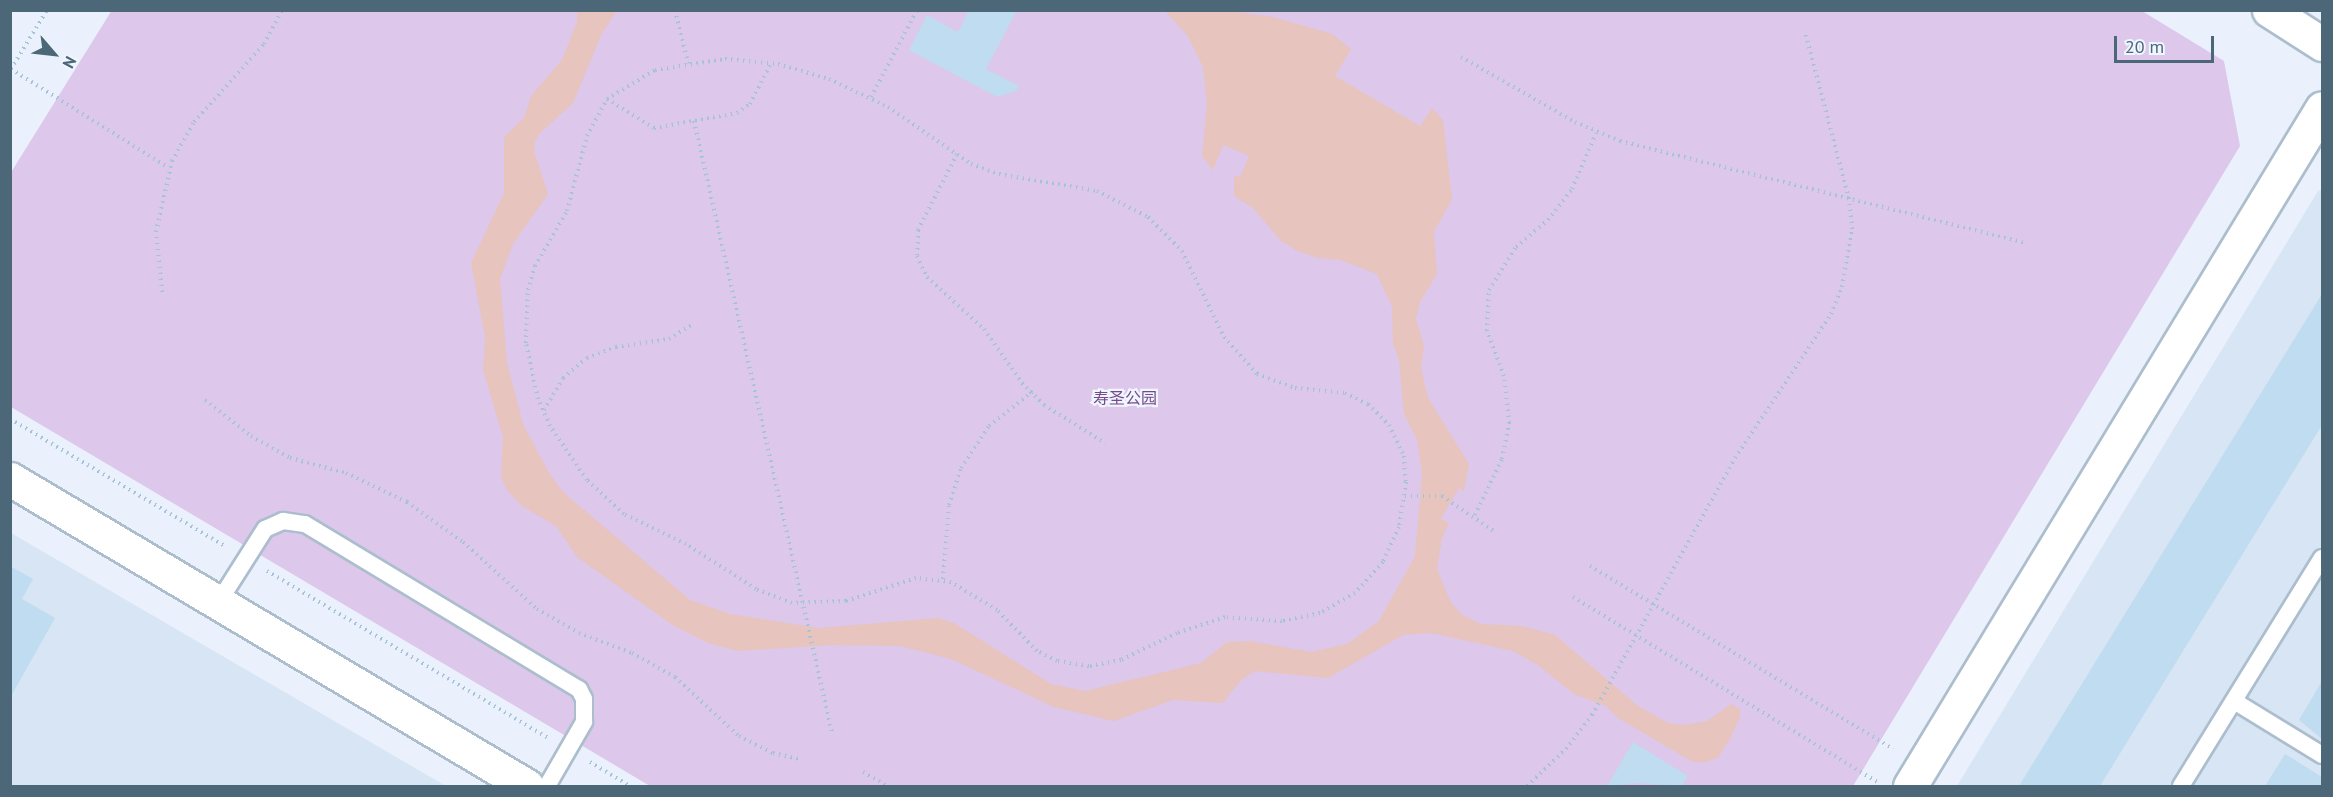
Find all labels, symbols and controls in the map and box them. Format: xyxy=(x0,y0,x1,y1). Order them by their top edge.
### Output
north arrow xyxy=(24,24,84,84)
scale bar xyxy=(2117,24,2218,62)
text: 20 m xyxy=(2125,35,2164,58)
text: N xyxy=(59,53,81,72)
park label: 寿圣公园 xyxy=(1093,388,1157,408)

